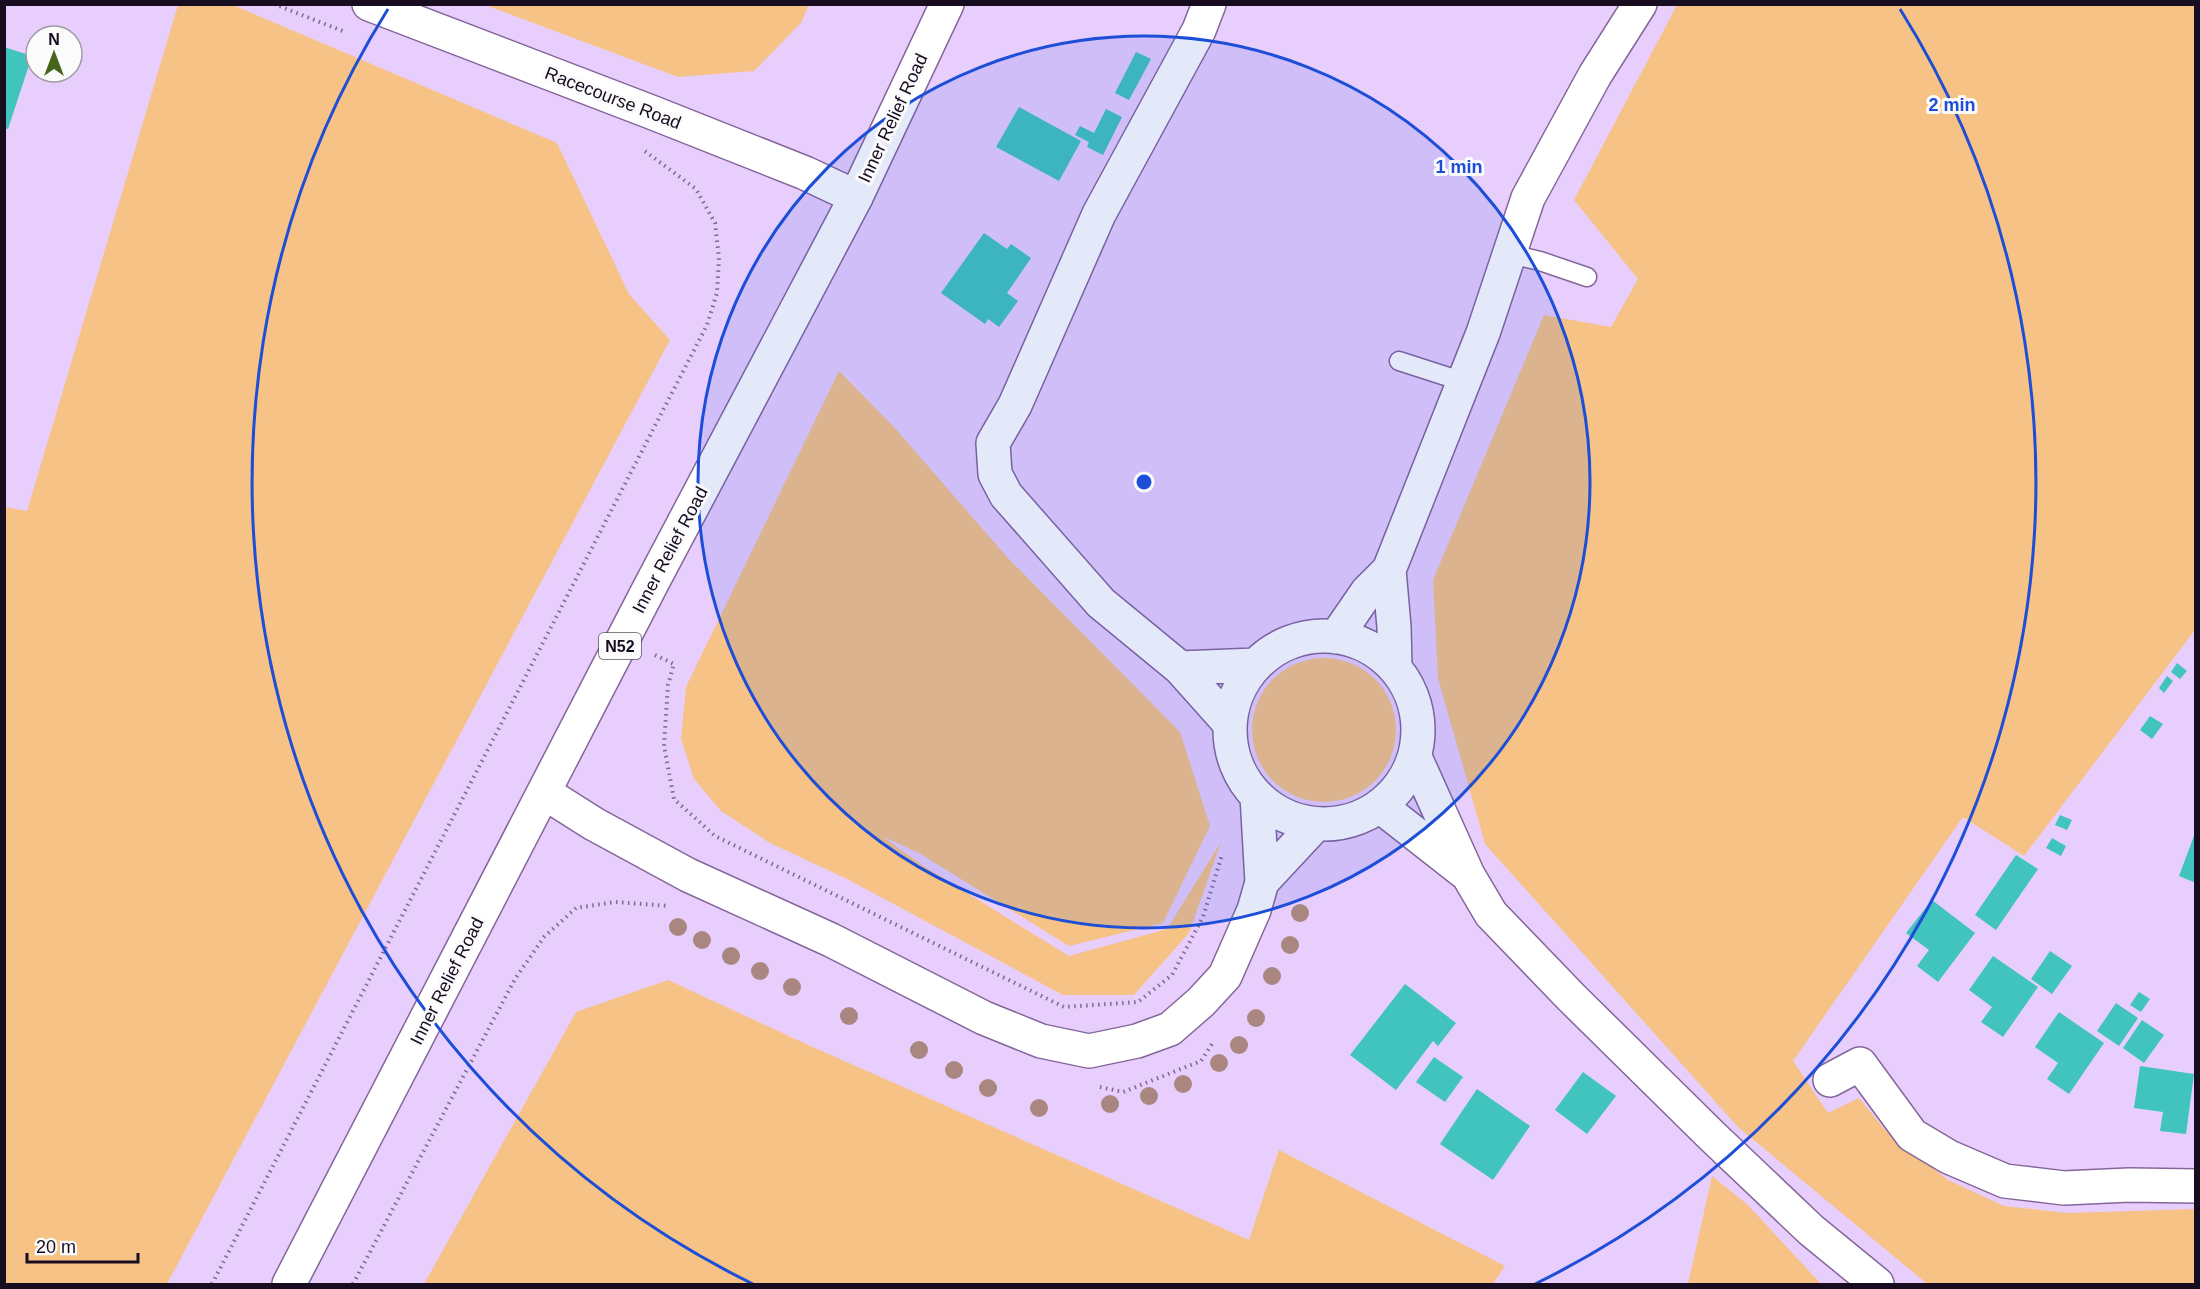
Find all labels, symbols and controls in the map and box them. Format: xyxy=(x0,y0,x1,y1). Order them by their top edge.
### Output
north arrow xyxy=(24,24,84,84)
text: N xyxy=(48,31,60,48)
street label: Inner Relief Road xyxy=(854,50,932,186)
street label: Racecourse Road xyxy=(542,63,684,133)
text: 2 min xyxy=(1928,95,1976,115)
text: 1 min xyxy=(1435,157,1483,177)
centre of rings xyxy=(1134,472,1154,492)
street label: Inner Relief Road xyxy=(628,483,712,617)
road number: N52 xyxy=(599,633,641,659)
street label: Inner Relief Road xyxy=(406,914,488,1048)
scale bar xyxy=(27,1226,138,1264)
text: 20 m xyxy=(36,1237,76,1257)

